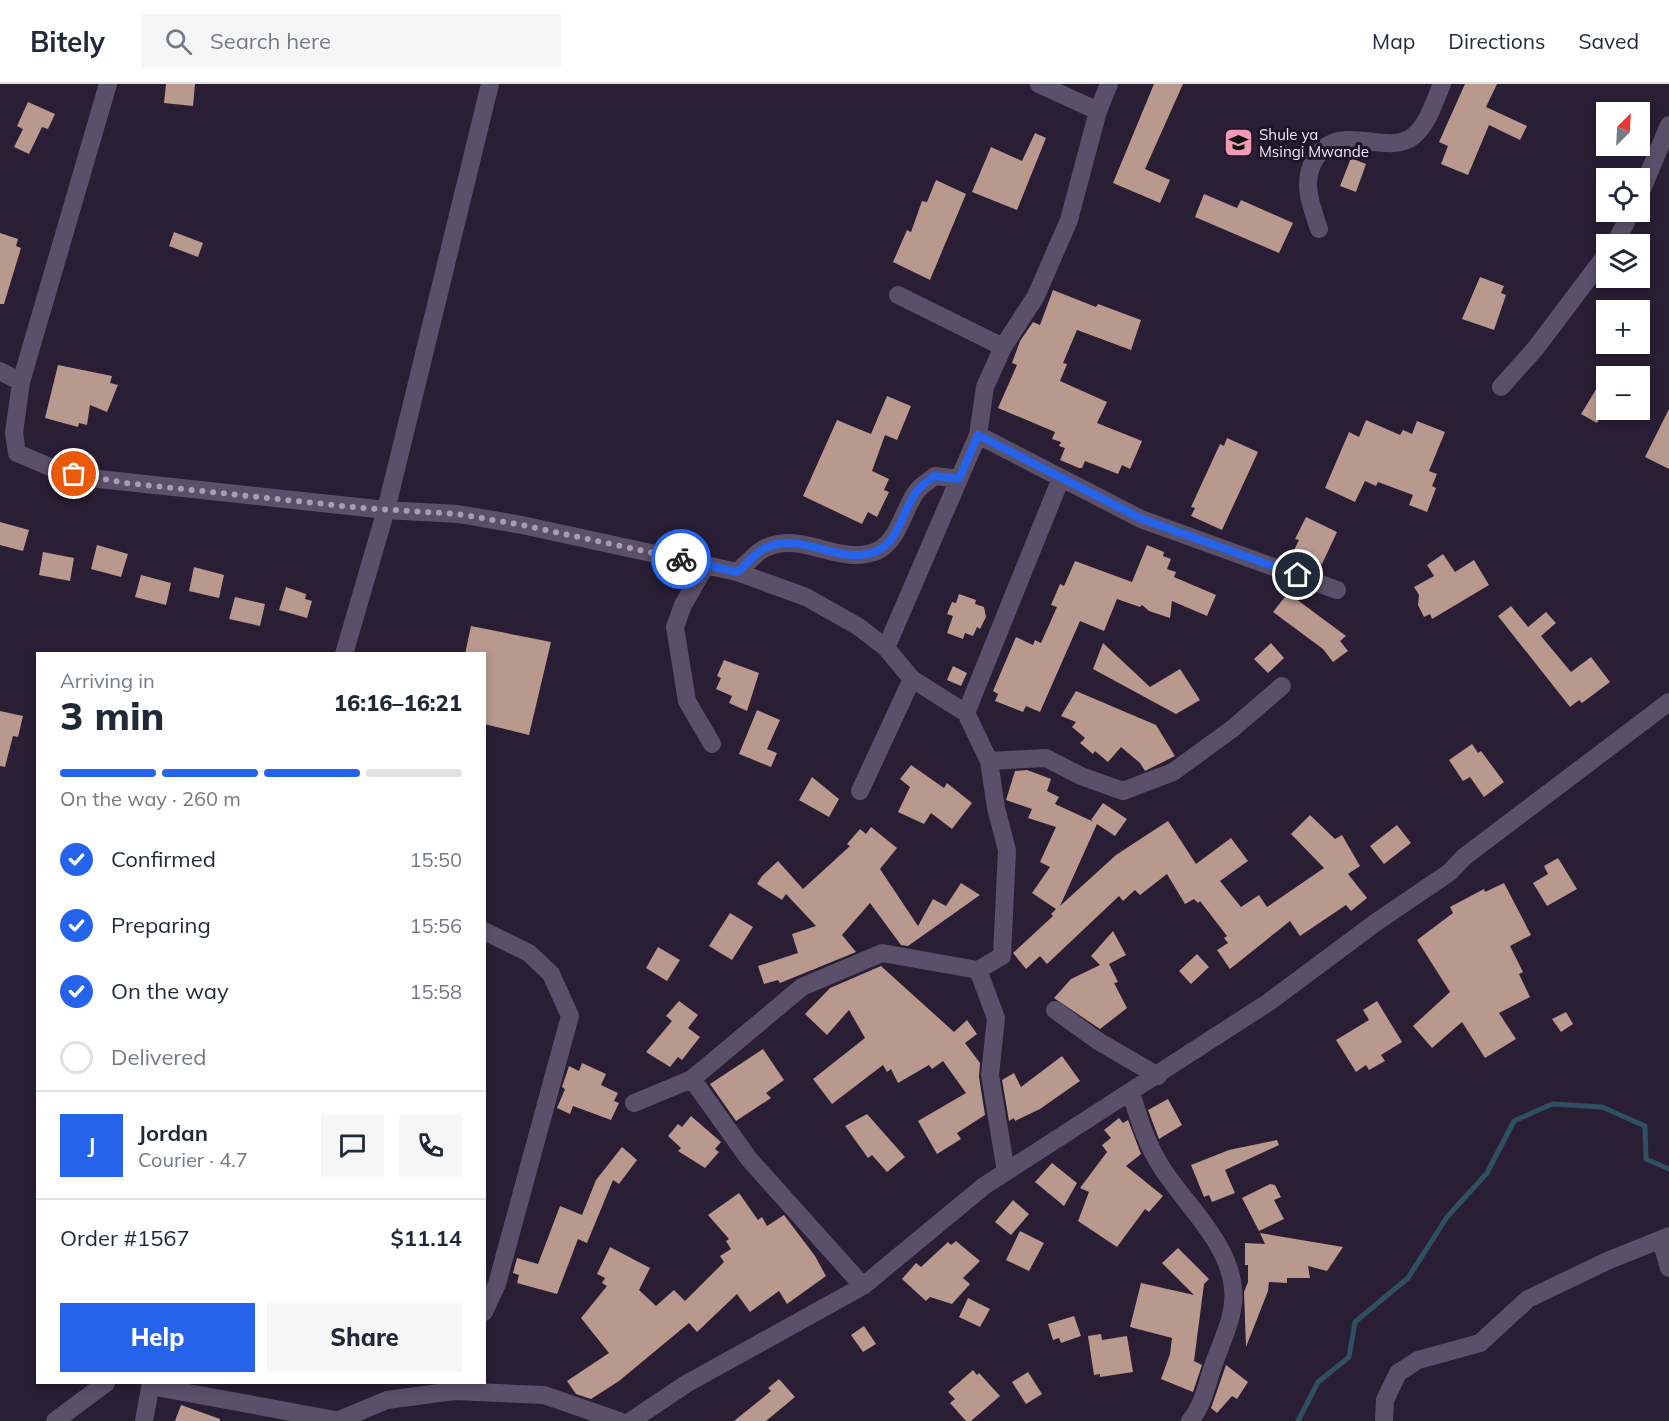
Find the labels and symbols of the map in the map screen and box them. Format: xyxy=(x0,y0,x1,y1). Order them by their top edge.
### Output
north arrow xyxy=(1596,102,1650,156)
place label: Shule ya Msingi Mwande xyxy=(1259,125,1369,161)
school or university icon: Shule ya Msingi Mwande xyxy=(1222,127,1254,159)
pin xyxy=(48,448,99,499)
courier xyxy=(651,529,711,589)
pin xyxy=(1272,549,1323,600)

